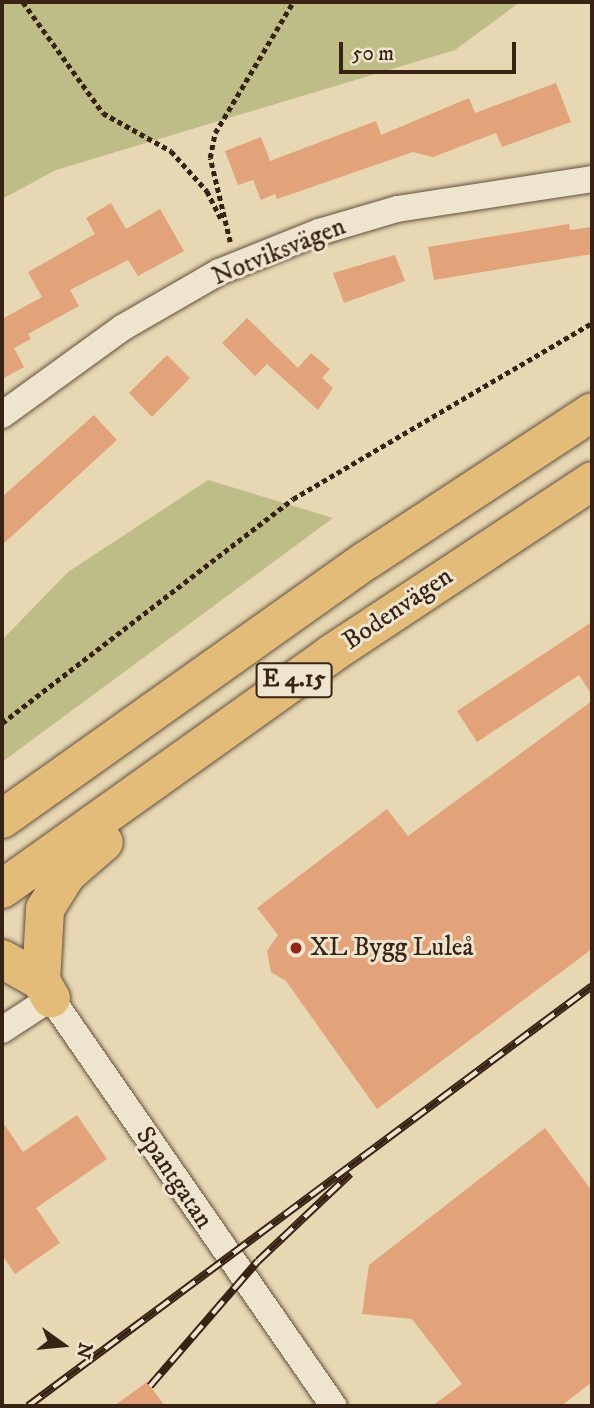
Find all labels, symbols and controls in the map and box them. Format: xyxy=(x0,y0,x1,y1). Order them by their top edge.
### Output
scale bar xyxy=(342,28,519,72)
text: 50 m xyxy=(352,41,394,67)
street label: Notviksvägen xyxy=(208,211,350,293)
street label: Bodenvägen xyxy=(337,561,459,657)
road number: E 4.15 xyxy=(256,660,332,700)
place label: XL Bygg Luleå xyxy=(310,932,474,964)
marker: XL Bygg Luleå xyxy=(288,940,304,956)
street label: Spantgatan xyxy=(129,1121,219,1235)
north arrow xyxy=(28,1310,98,1380)
text: N xyxy=(71,1340,97,1361)

